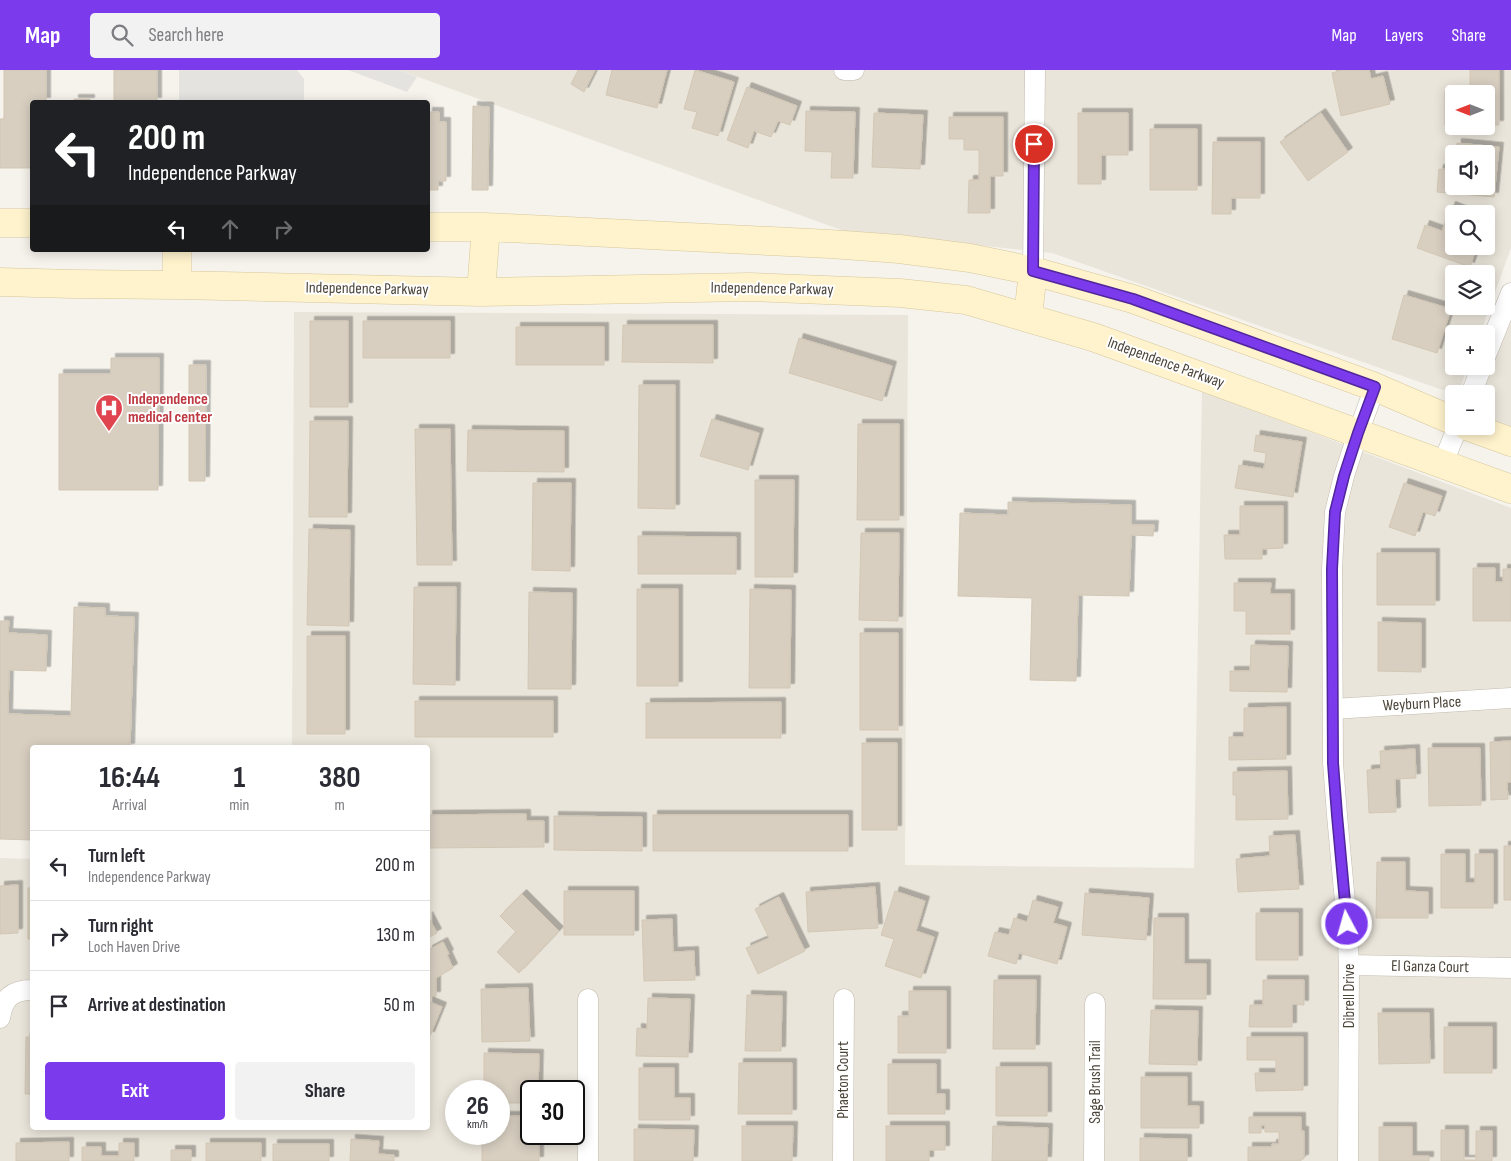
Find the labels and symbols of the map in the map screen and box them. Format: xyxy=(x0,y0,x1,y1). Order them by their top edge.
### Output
north arrow xyxy=(1445,85,1495,135)
pin xyxy=(1013,123,1055,165)
street label: Independence Parkway xyxy=(305,278,429,300)
street label: Independence Parkway xyxy=(710,278,834,300)
street label: Independence Parkway xyxy=(1105,333,1227,393)
place label: Independence medical center xyxy=(128,390,212,427)
hospital icon: Independence medical center xyxy=(94,393,124,432)
street label: Weyburn Place xyxy=(1382,692,1462,716)
position arrow xyxy=(1320,897,1372,949)
street label: El Ganza Court xyxy=(1391,957,1469,977)
street label: Dibrell Drive xyxy=(1340,964,1359,1028)
street label: Sage Brush Trail xyxy=(1086,1040,1105,1124)
street label: Phaeton Court xyxy=(834,1041,853,1119)
speed limit sign: 30 xyxy=(520,1080,585,1145)

